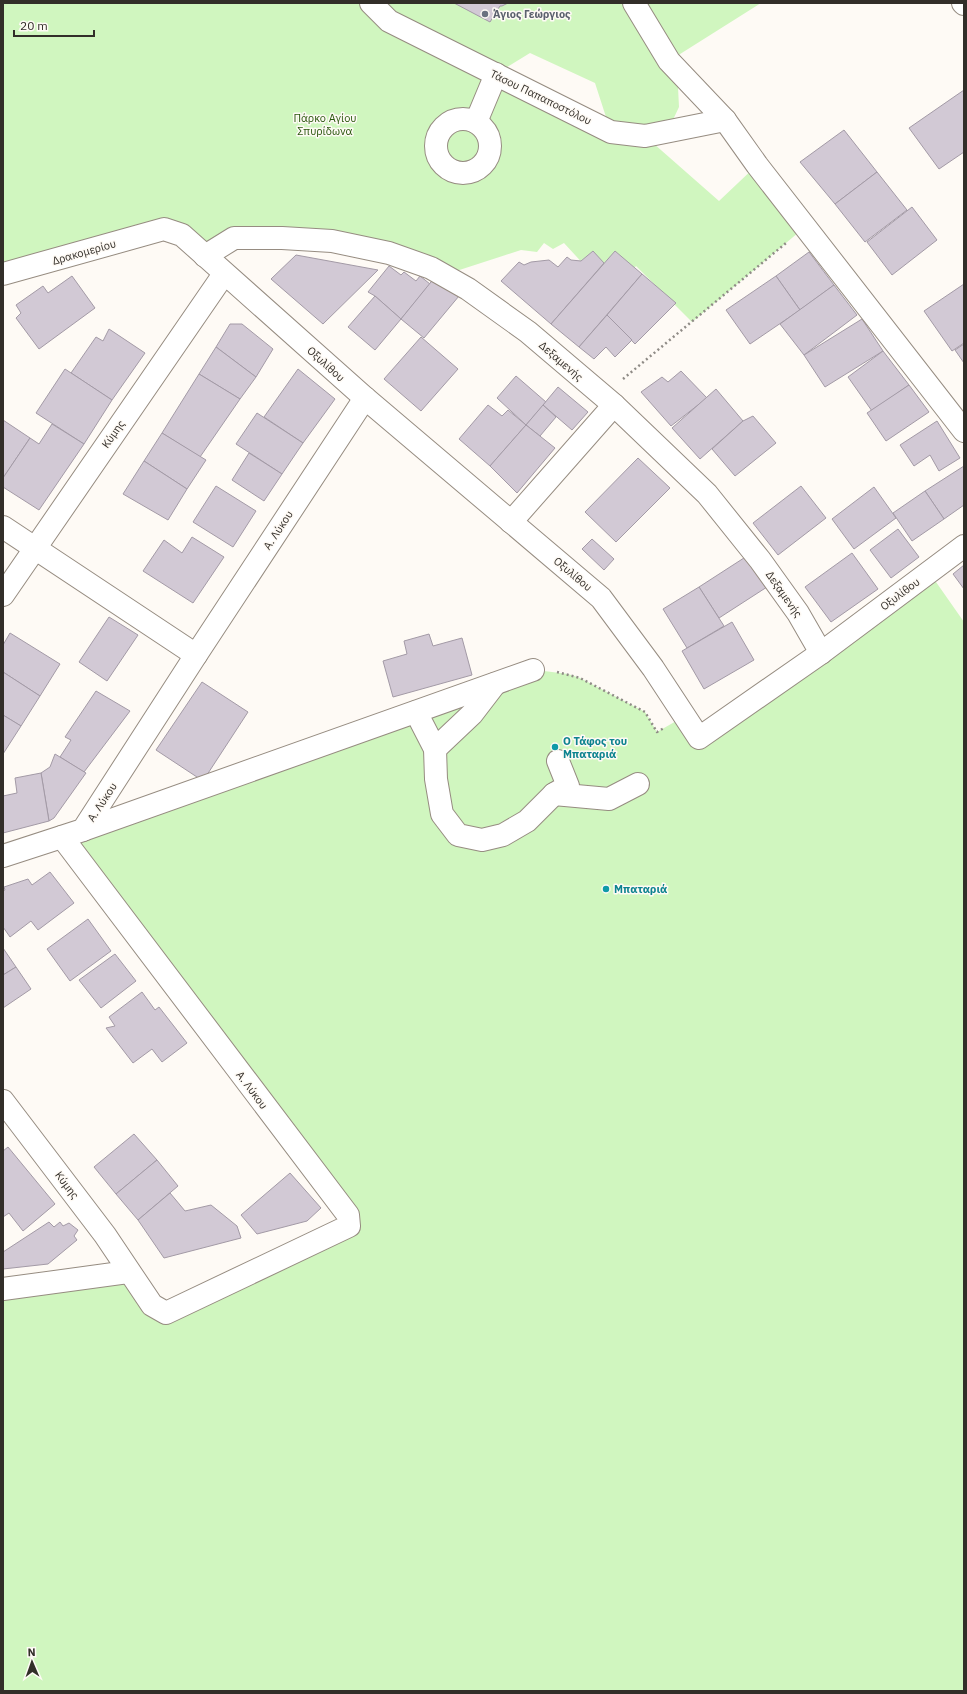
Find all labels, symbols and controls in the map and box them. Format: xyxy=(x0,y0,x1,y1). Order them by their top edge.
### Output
place label: Άγιος Γεώργιος xyxy=(493,7,571,21)
marker: Άγιος Γεώργιος xyxy=(480,9,490,19)
scale bar xyxy=(14,12,94,38)
text: 20 m xyxy=(20,18,48,33)
street label: Τάσου Παπαποστόλου xyxy=(488,66,594,128)
park label: Πάρκο Αγίου Σπυρίδωνα xyxy=(293,111,357,138)
street label: Δρακομερίου xyxy=(50,236,118,268)
street label: Δεξαμενής xyxy=(536,338,586,384)
street label: Οξυλίθου xyxy=(304,343,348,385)
street label: Κύμης xyxy=(98,417,128,451)
street label: Α. Λύκου xyxy=(260,508,296,552)
street label: Οξυλίθου xyxy=(551,554,595,594)
street label: Δεξαμενής xyxy=(763,568,805,620)
street label: Οξυλίθου xyxy=(877,575,923,613)
place label: Ο Τάφος του Μπαταριά xyxy=(563,734,627,761)
marker: Ο Τάφος του Μπαταριά xyxy=(550,742,560,752)
street label: Α. Λύκου xyxy=(84,780,120,824)
place label: Μπαταριά xyxy=(614,882,667,896)
marker: Μπαταριά xyxy=(601,884,611,894)
street label: Α. Λύκου xyxy=(233,1068,271,1112)
street label: Κύμης xyxy=(52,1168,82,1202)
north arrow xyxy=(12,1642,52,1682)
text: N xyxy=(27,1645,36,1659)

